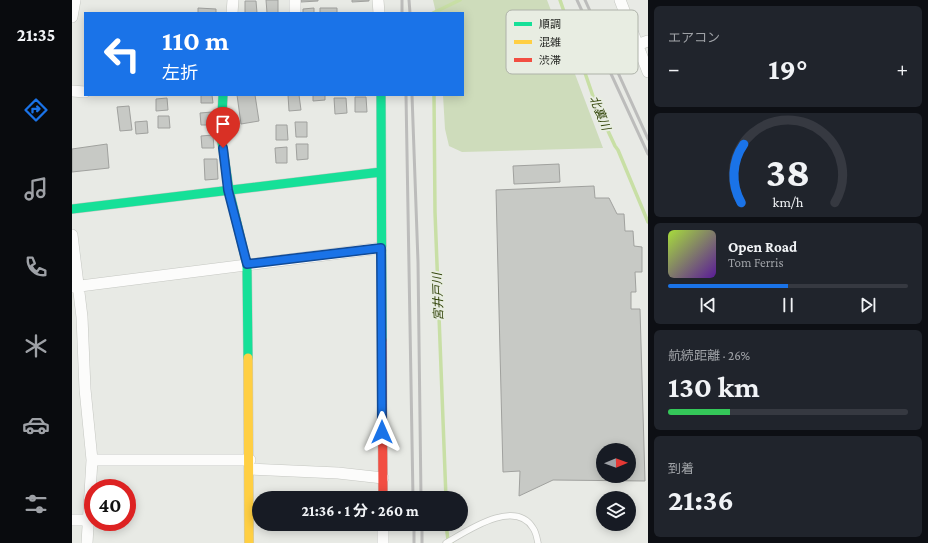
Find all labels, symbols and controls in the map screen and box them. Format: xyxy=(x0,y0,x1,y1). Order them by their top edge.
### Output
legend xyxy=(506,10,638,74)
text: 順調 xyxy=(539,18,561,30)
text: 21:35 xyxy=(17,25,55,45)
text: 110 m xyxy=(162,25,229,56)
icon: left xyxy=(96,28,148,80)
text: エアコン xyxy=(668,30,720,45)
text: 混雑 xyxy=(539,36,561,48)
text: 19° xyxy=(768,52,808,85)
text: 渋滞 xyxy=(539,54,561,66)
text: − xyxy=(668,56,680,81)
text: + xyxy=(896,56,908,81)
text: 左折 xyxy=(162,63,198,83)
water label: 北裏川 xyxy=(587,94,614,134)
icon: directions xyxy=(22,96,50,124)
pin xyxy=(206,107,240,148)
icon: arrive xyxy=(212,113,234,135)
text: 38 xyxy=(766,149,810,195)
icon: music xyxy=(22,175,50,203)
text: km/h xyxy=(773,193,804,209)
text: Open Road xyxy=(728,239,797,255)
icon: phone xyxy=(22,253,50,281)
text: Tom Ferris xyxy=(728,255,783,270)
water label: 宮井戸川 xyxy=(430,271,446,321)
icon: previous xyxy=(697,294,719,316)
icon: pause xyxy=(777,294,799,316)
icon: next xyxy=(857,294,879,316)
icon: climate xyxy=(22,332,50,360)
text: 航続距離 · 26% xyxy=(668,348,750,363)
text: 130 km xyxy=(668,370,760,403)
icon: car xyxy=(22,411,50,439)
position arrow xyxy=(361,411,403,453)
north arrow xyxy=(596,443,636,483)
map controls xyxy=(596,443,636,531)
text: 到着 xyxy=(668,461,694,476)
speed limit sign: 40 xyxy=(84,479,136,531)
text: 21:36 xyxy=(668,483,734,516)
icon: filters xyxy=(22,490,50,518)
button: layers xyxy=(596,491,636,531)
text: 21:36 · 1 分 · 260 m xyxy=(301,503,419,519)

